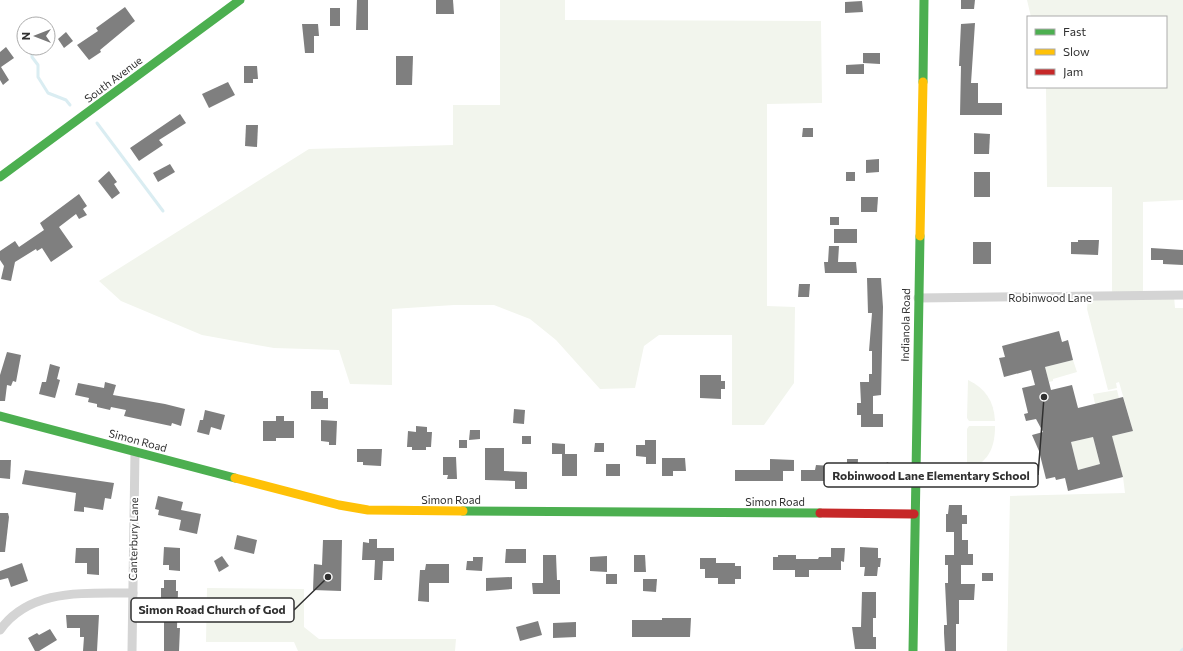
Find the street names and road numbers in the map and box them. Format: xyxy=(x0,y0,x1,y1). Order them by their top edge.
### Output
street label: South Avenue xyxy=(82,53,145,105)
street label: Indianola Road xyxy=(898,288,912,362)
street label: Robinwood Lane xyxy=(1008,291,1092,304)
street label: Simon Road xyxy=(108,426,168,454)
street label: Simon Road xyxy=(421,493,481,506)
street label: Simon Road xyxy=(745,495,805,508)
street label: Canterbury Lane xyxy=(126,497,140,581)

